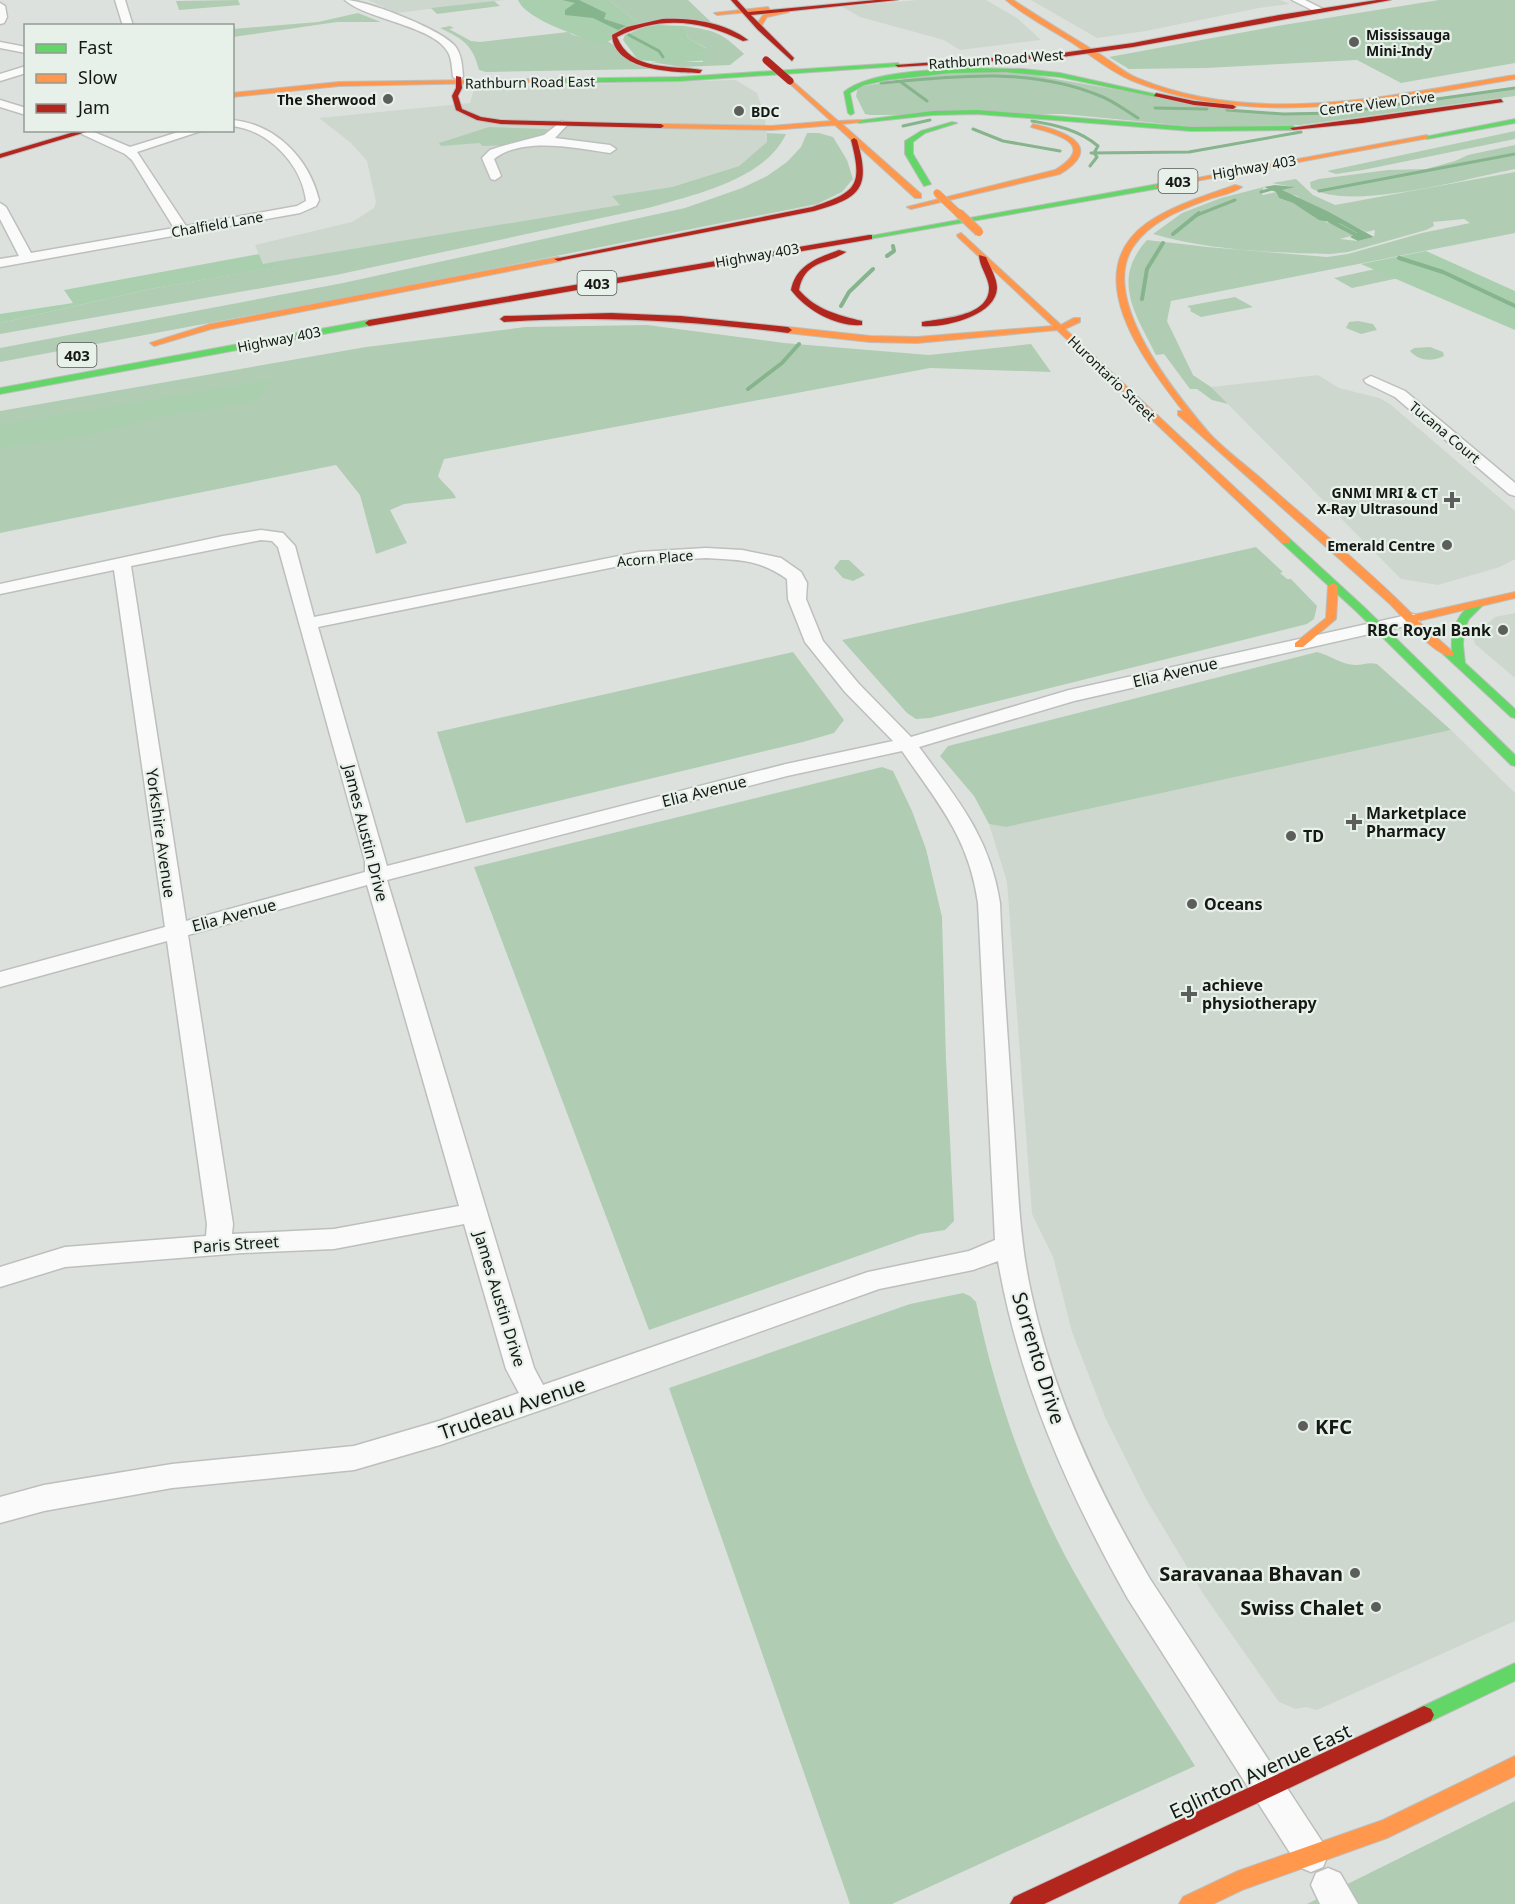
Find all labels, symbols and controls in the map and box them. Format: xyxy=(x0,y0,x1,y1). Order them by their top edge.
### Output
legend xyxy=(24,24,234,132)
place label: Mississauga Mini-Indy xyxy=(1366,25,1450,60)
text: Fast xyxy=(78,35,113,59)
marker: Mississauga Mini-Indy xyxy=(1347,35,1361,49)
street label: Rathburn Road West xyxy=(928,45,1064,73)
text: Slow xyxy=(78,65,117,89)
street label: Rathburn Road East xyxy=(465,71,595,93)
street label: Centre View Drive xyxy=(1318,86,1436,120)
place label: The Sherwood xyxy=(277,90,376,109)
marker: The Sherwood xyxy=(381,92,395,106)
text: Jam xyxy=(76,95,110,119)
place label: BDC xyxy=(751,102,780,121)
marker: BDC xyxy=(732,104,746,118)
street label: Highway 403 xyxy=(1211,150,1297,184)
road number: 403 xyxy=(1158,169,1198,193)
street label: Chalfield Lane xyxy=(170,207,264,241)
street label: Highway 403 xyxy=(714,238,800,272)
road number: 403 xyxy=(578,271,616,295)
street label: Highway 403 xyxy=(236,322,322,356)
street label: Hurontario Street xyxy=(1064,331,1160,425)
road number: 403 xyxy=(58,343,97,367)
street label: Tucana Court xyxy=(1405,397,1485,467)
place label: GNMI MRI & CT X-Ray Ultrasound xyxy=(1317,483,1438,518)
marker: GNMI MRI & CT X-Ray Ultrasound xyxy=(1443,491,1461,509)
place label: Emerald Centre xyxy=(1327,536,1435,555)
marker: Emerald Centre xyxy=(1440,538,1454,552)
street label: Acorn Place xyxy=(616,545,694,571)
place label: RBC Royal Bank xyxy=(1367,619,1491,641)
marker: RBC Royal Bank xyxy=(1496,623,1510,637)
street label: Elia Avenue xyxy=(1130,652,1220,692)
street label: James Austin Drive xyxy=(338,760,394,904)
street label: Yorkshire Avenue xyxy=(141,767,181,899)
street label: Elia Avenue xyxy=(659,770,749,812)
place label: Marketplace Pharmacy xyxy=(1366,802,1467,842)
marker: Marketplace Pharmacy xyxy=(1347,815,1361,829)
place label: TD xyxy=(1303,825,1324,847)
marker: TD xyxy=(1284,829,1298,843)
street label: Elia Avenue xyxy=(189,893,279,937)
place label: Oceans xyxy=(1204,893,1262,915)
marker: Oceans xyxy=(1185,897,1199,911)
place label: achieve physiotherapy xyxy=(1202,974,1318,1014)
marker: achieve physiotherapy xyxy=(1180,985,1198,1003)
street label: James Austin Drive xyxy=(468,1227,531,1369)
street label: Paris Street xyxy=(192,1230,280,1258)
street label: Sorrento Drive xyxy=(1006,1289,1072,1427)
street label: Trudeau Avenue xyxy=(435,1370,589,1446)
place label: KFC xyxy=(1315,1413,1352,1440)
marker: KFC xyxy=(1296,1419,1310,1433)
place label: Saravanaa Bhavan xyxy=(1159,1560,1343,1587)
marker: Saravanaa Bhavan xyxy=(1348,1566,1362,1580)
place label: Swiss Chalet xyxy=(1240,1594,1364,1621)
marker: Swiss Chalet xyxy=(1369,1600,1383,1614)
street label: Eglinton Avenue East xyxy=(1165,1717,1355,1825)

